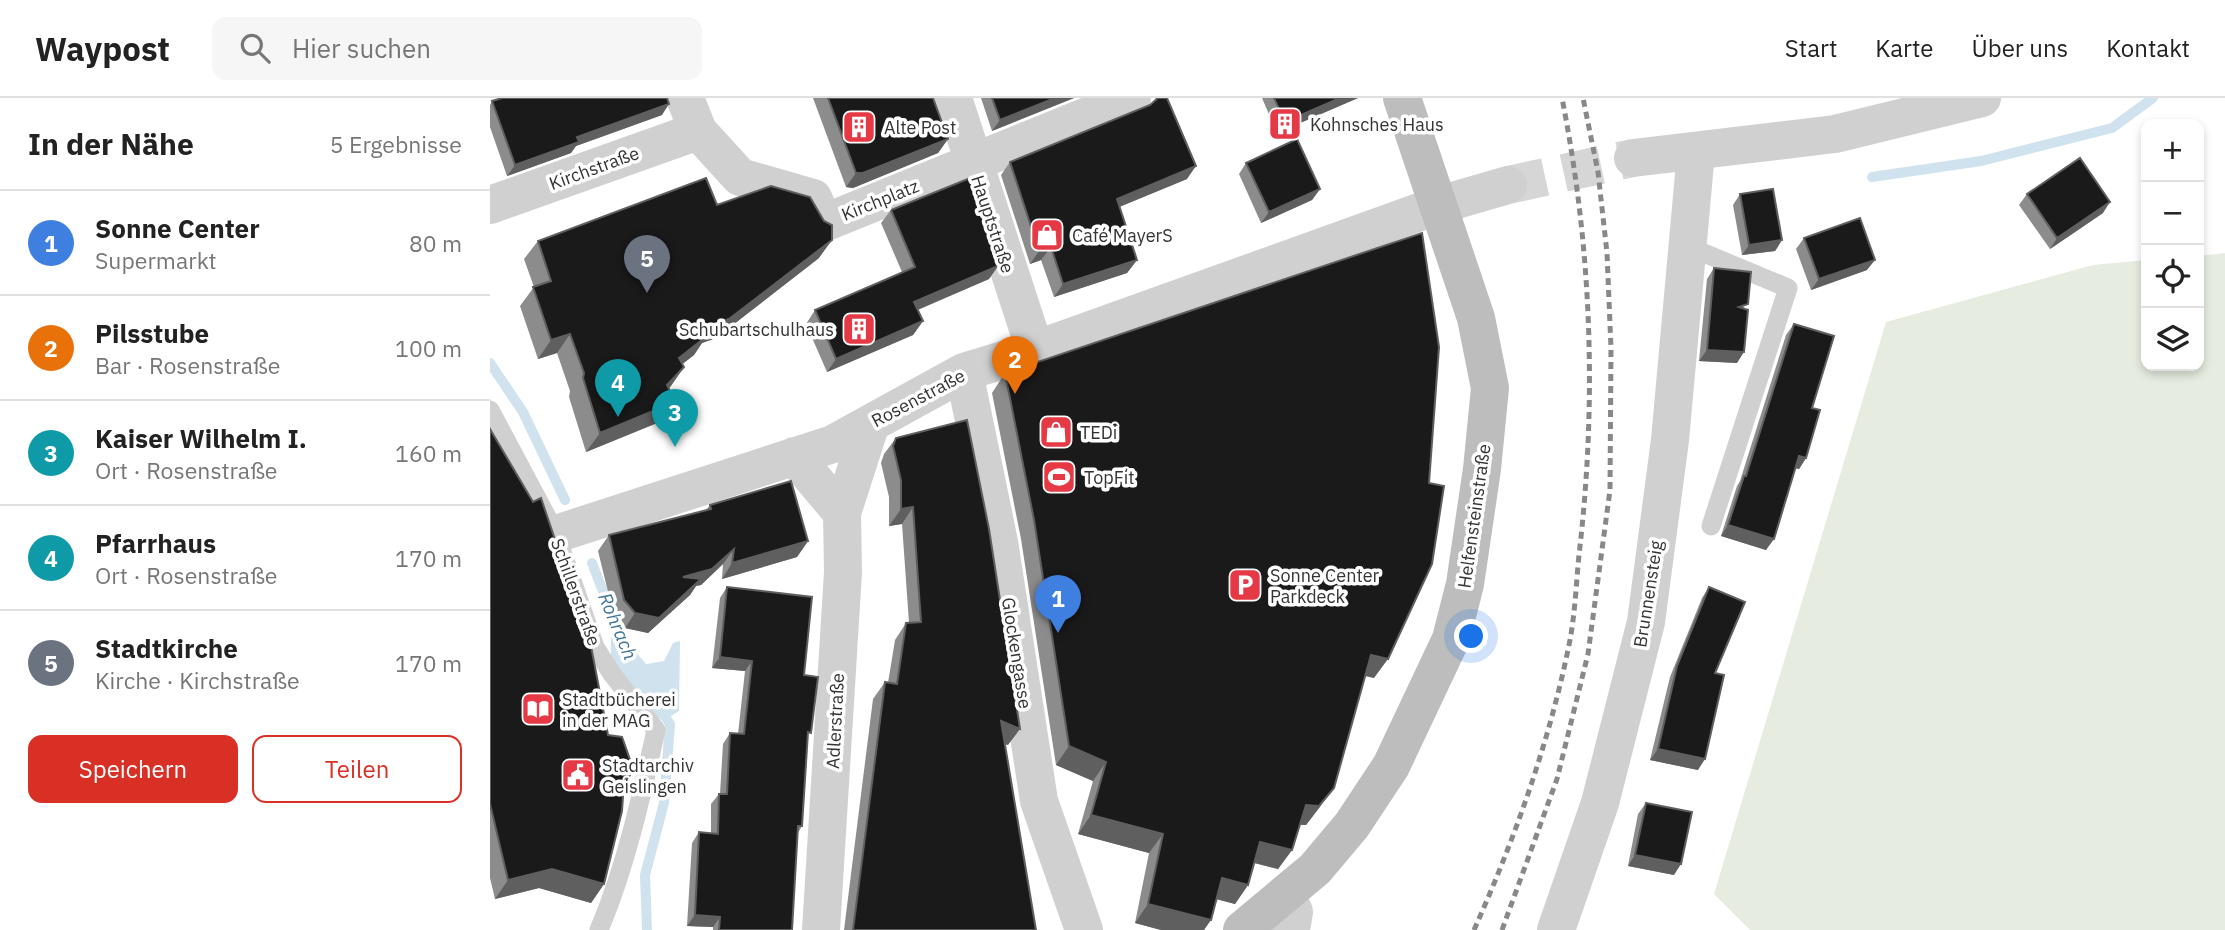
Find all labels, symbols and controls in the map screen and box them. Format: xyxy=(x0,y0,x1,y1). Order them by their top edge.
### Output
search box xyxy=(212,17,702,80)
text: Waypost xyxy=(35,27,170,70)
icon: search xyxy=(236,29,274,67)
text: Hier suchen xyxy=(292,31,431,65)
text: Start xyxy=(1785,32,1837,64)
text: Karte xyxy=(1875,32,1933,64)
text: Über uns xyxy=(1971,32,2068,64)
text: Kontakt xyxy=(2106,32,2190,64)
building icon: Kohnsches Haus xyxy=(1266,105,1304,143)
building icon: Alte Post xyxy=(840,108,878,146)
place label: Kohnsches Haus xyxy=(1310,113,1444,136)
place label: Alte Post xyxy=(884,116,956,139)
map controls xyxy=(2141,119,2204,371)
button: + xyxy=(2141,119,2204,182)
text: In der Nähe xyxy=(28,124,194,163)
text: 5 Ergebnisse xyxy=(330,129,462,159)
street label: Kirchstraße xyxy=(546,141,642,195)
street label: Hauptstraße xyxy=(966,172,1020,276)
street label: Kirchplatz xyxy=(838,174,922,226)
button: − xyxy=(2141,182,2204,245)
text: Sonne Center xyxy=(95,211,260,245)
shop icon: Café MayerS xyxy=(1028,216,1066,254)
place label: Café MayerS xyxy=(1072,224,1173,247)
text: 1 xyxy=(44,228,58,258)
text: 80 m xyxy=(409,228,462,258)
pin: 5 xyxy=(624,235,670,293)
text: Supermarkt xyxy=(95,245,217,275)
button: locate xyxy=(2141,245,2204,308)
button: layers xyxy=(2141,308,2204,371)
building icon: Schubartschulhaus xyxy=(840,310,878,348)
text: Pilsstube xyxy=(95,316,209,350)
place label: Schubartschulhaus xyxy=(679,318,834,341)
text: 2 xyxy=(44,333,58,363)
text: 100 m xyxy=(395,333,462,363)
pin: 2 xyxy=(992,336,1038,394)
text: Bar · Rosenstraße xyxy=(95,350,280,380)
pin: 4 xyxy=(595,359,641,417)
street label: Rosenstraße xyxy=(867,364,969,432)
pin: 3 xyxy=(652,389,698,447)
shop icon: TEDi xyxy=(1037,413,1075,451)
text: Kaiser Wilhelm I. xyxy=(95,421,307,455)
place label: TEDi xyxy=(1080,421,1117,444)
text: 3 xyxy=(44,438,58,468)
text: 160 m xyxy=(395,438,462,468)
street label: Helfensteinstraße xyxy=(1452,442,1496,590)
text: Ort · Rosenstraße xyxy=(95,455,277,485)
sports icon: TopFit xyxy=(1040,458,1078,496)
place label: TopFit xyxy=(1084,466,1135,489)
text: Pfarrhaus xyxy=(95,526,216,560)
street label: Schillerstraße xyxy=(546,535,606,649)
street label: Brunnensteig xyxy=(1628,538,1668,649)
text: 4 xyxy=(44,543,58,573)
text: 170 m xyxy=(395,543,462,573)
text: Ort · Rosenstraße xyxy=(95,560,277,590)
place label: Sonne Center Parkdeck xyxy=(1270,564,1380,608)
parking icon: Sonne Center Parkdeck xyxy=(1226,566,1264,604)
pin: 1 xyxy=(1035,575,1081,633)
water label: Rohrach xyxy=(593,589,643,663)
street label: Glockengasse xyxy=(997,596,1037,710)
your location xyxy=(1454,619,1488,653)
text: Stadtkirche xyxy=(95,631,238,665)
text: 5 xyxy=(44,648,58,678)
text: 170 m xyxy=(395,648,462,678)
text: Kirche · Kirchstraße xyxy=(95,665,300,695)
street label: Adlerstraße xyxy=(821,672,849,769)
place label: Stadtbücherei in der MAG xyxy=(562,688,676,732)
library icon: Stadtbücherei in der MAG xyxy=(519,690,557,728)
button: Speichern xyxy=(28,735,238,803)
button: Teilen xyxy=(252,735,462,803)
place label: Stadtarchiv Geislingen xyxy=(602,754,694,798)
public building icon: Stadtarchiv Geislingen xyxy=(559,756,597,794)

